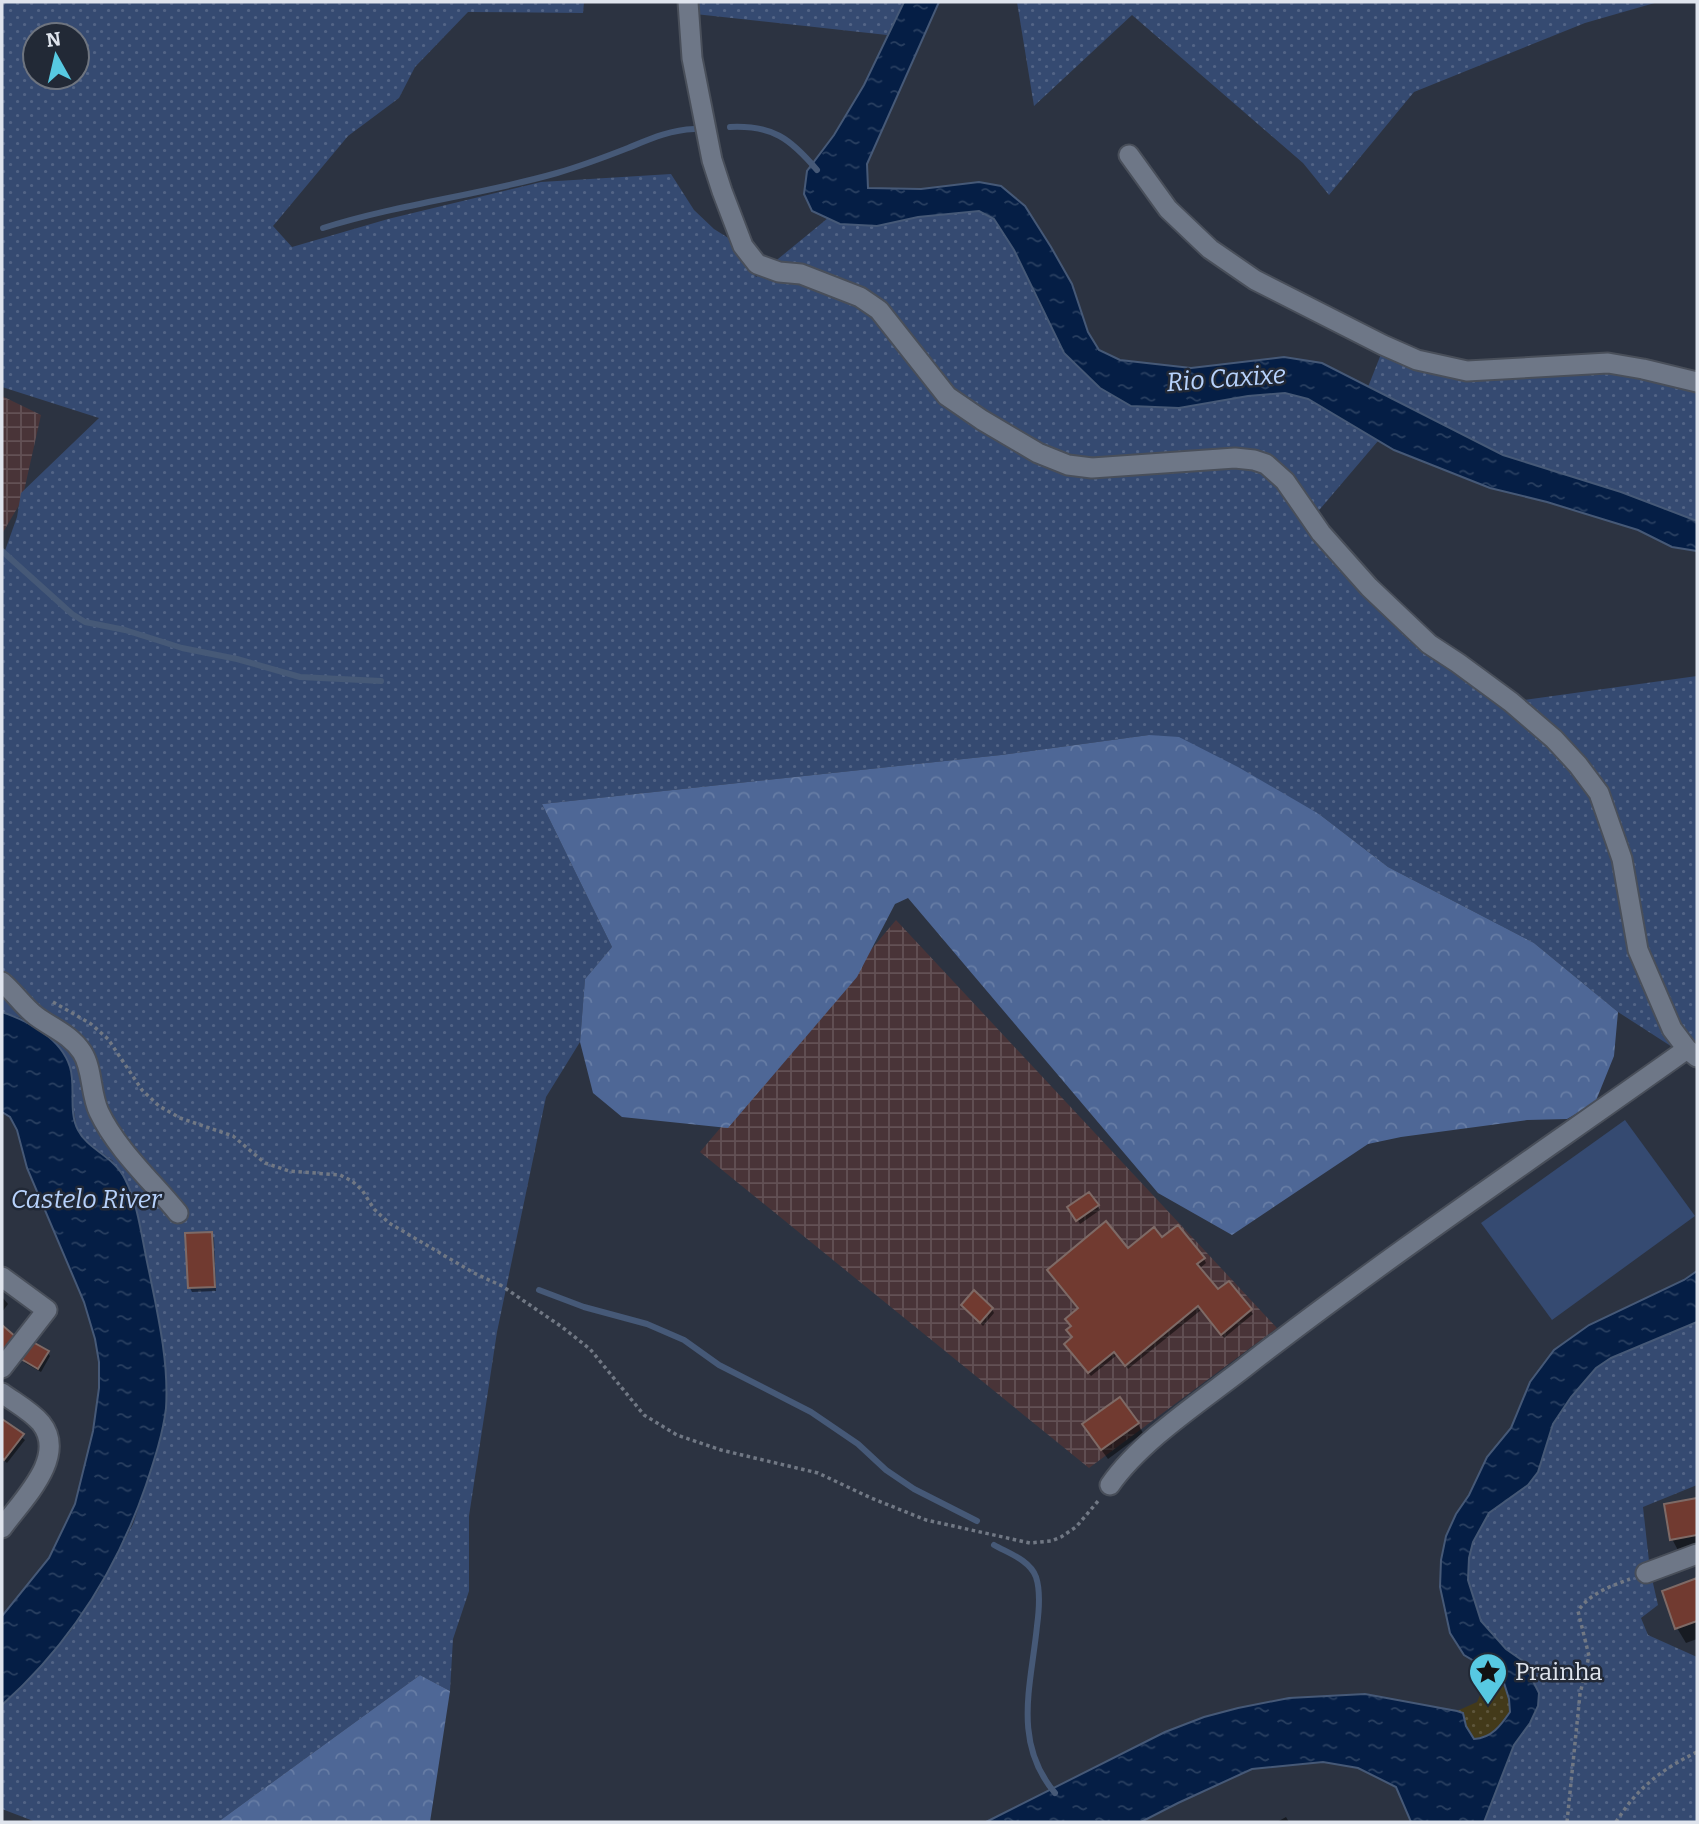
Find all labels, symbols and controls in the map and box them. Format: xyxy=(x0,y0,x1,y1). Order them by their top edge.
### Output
north arrow xyxy=(21,21,91,91)
text: N xyxy=(45,27,63,52)
water label: Rio Caxixe xyxy=(1165,359,1287,398)
water label: Castelo River xyxy=(11,1184,163,1215)
place icon: Prainha xyxy=(1467,1651,1509,1706)
place label: Prainha xyxy=(1515,1658,1602,1686)

